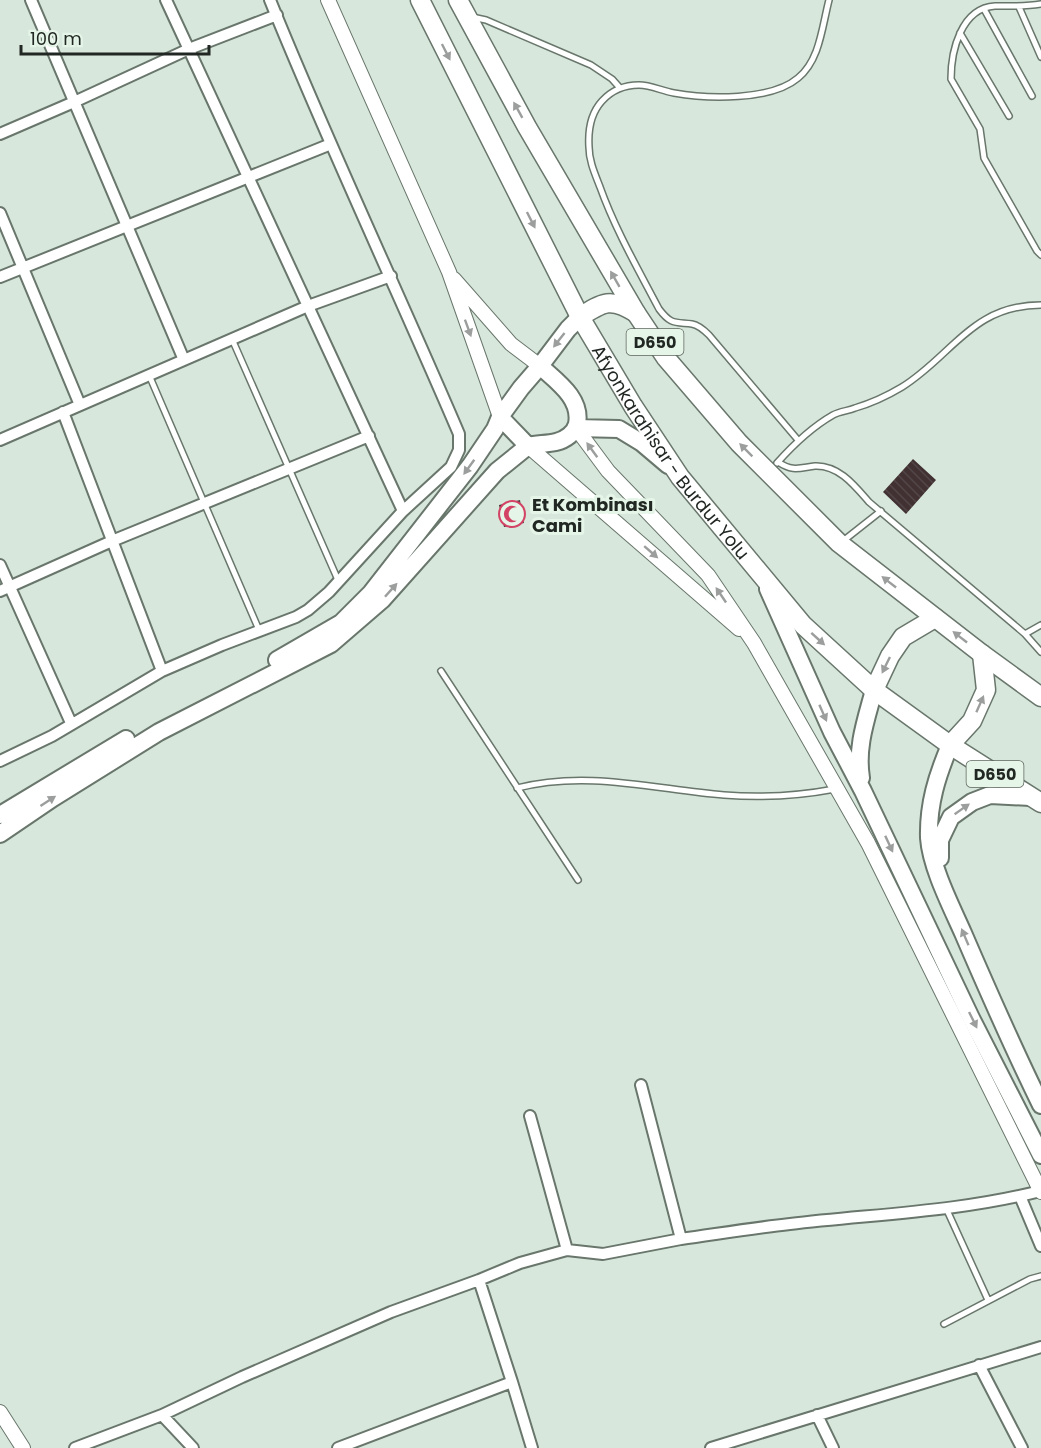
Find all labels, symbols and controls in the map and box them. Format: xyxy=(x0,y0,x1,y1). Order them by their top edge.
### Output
scale bar xyxy=(21,18,208,56)
text: 100 m xyxy=(30,26,82,51)
one-way arrow xyxy=(442,44,451,61)
one-way arrow xyxy=(513,101,523,118)
one-way arrow xyxy=(527,212,536,229)
one-way arrow xyxy=(611,270,621,287)
one-way arrow xyxy=(464,319,474,337)
road number: D650 xyxy=(626,329,684,355)
one-way arrow xyxy=(553,333,565,348)
street label: Afyonkarahisar - Burdur Yolu xyxy=(587,340,756,564)
one-way arrow xyxy=(586,442,598,458)
one-way arrow xyxy=(739,444,753,458)
one-way arrow xyxy=(464,459,476,474)
place label: Et Kombinası Cami xyxy=(532,492,654,538)
mosque icon: Et Kombinası Cami xyxy=(497,499,527,529)
one-way arrow xyxy=(643,546,659,559)
one-way arrow xyxy=(881,575,897,588)
one-way arrow xyxy=(384,583,397,598)
one-way arrow xyxy=(716,587,727,603)
one-way arrow xyxy=(810,632,825,645)
one-way arrow xyxy=(953,632,968,644)
one-way arrow xyxy=(882,656,891,673)
one-way arrow xyxy=(975,694,985,712)
one-way arrow xyxy=(819,704,828,721)
road number: D650 xyxy=(966,761,1024,787)
one-way arrow xyxy=(40,796,56,807)
one-way arrow xyxy=(954,803,970,815)
one-way arrow xyxy=(884,835,893,852)
one-way arrow xyxy=(960,927,970,945)
one-way arrow xyxy=(968,1011,977,1028)

